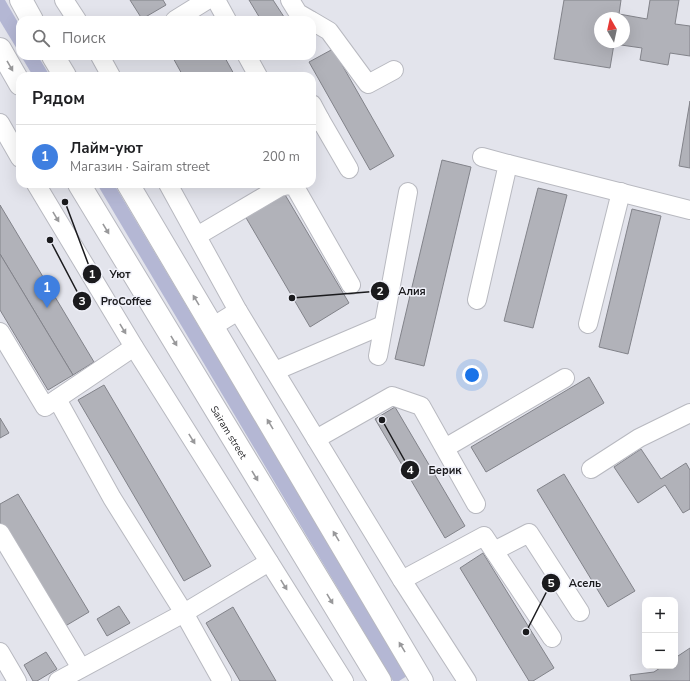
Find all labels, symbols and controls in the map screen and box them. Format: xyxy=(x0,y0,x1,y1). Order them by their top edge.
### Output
north arrow xyxy=(594,12,630,48)
search box xyxy=(16,16,316,60)
icon: search xyxy=(30,27,52,49)
text: Поиск xyxy=(62,28,106,48)
one-way arrow xyxy=(6,61,14,71)
text: Рядом xyxy=(32,87,85,110)
text: Лайм-уют xyxy=(70,138,143,158)
text: 1 xyxy=(41,148,49,166)
text: 200 m xyxy=(262,148,300,166)
text: Магазин · Sairam street xyxy=(70,158,210,176)
one-way arrow xyxy=(53,211,60,223)
one-way arrow xyxy=(103,223,110,235)
callout: Уют xyxy=(82,262,139,285)
text: 1 xyxy=(88,266,96,282)
text: Уют xyxy=(109,267,131,282)
pin: 1 xyxy=(34,275,60,308)
callout: Алия xyxy=(370,280,434,303)
text: 2 xyxy=(376,283,384,299)
text: Алия xyxy=(398,284,426,299)
callout: ProCoffee xyxy=(72,289,159,312)
text: 3 xyxy=(78,293,86,309)
text: ProCoffee xyxy=(101,294,151,309)
one-way arrow xyxy=(193,294,200,306)
one-way arrow xyxy=(120,323,127,335)
one-way arrow xyxy=(170,335,177,347)
your location xyxy=(462,365,482,385)
street label: Sairam street xyxy=(207,403,250,462)
one-way arrow xyxy=(266,418,273,430)
one-way arrow xyxy=(188,434,196,444)
callout: Берик xyxy=(400,458,469,481)
text: 4 xyxy=(406,462,414,478)
text: Берик xyxy=(428,463,462,478)
one-way arrow xyxy=(252,470,259,482)
one-way arrow xyxy=(332,531,340,541)
callout: Асель xyxy=(541,572,609,595)
text: 5 xyxy=(547,575,555,591)
text: Асель xyxy=(569,576,601,591)
one-way arrow xyxy=(280,579,287,591)
one-way arrow xyxy=(326,594,334,604)
map controls xyxy=(642,597,678,669)
button: + xyxy=(642,597,678,633)
button: − xyxy=(642,633,678,669)
one-way arrow xyxy=(399,641,406,653)

